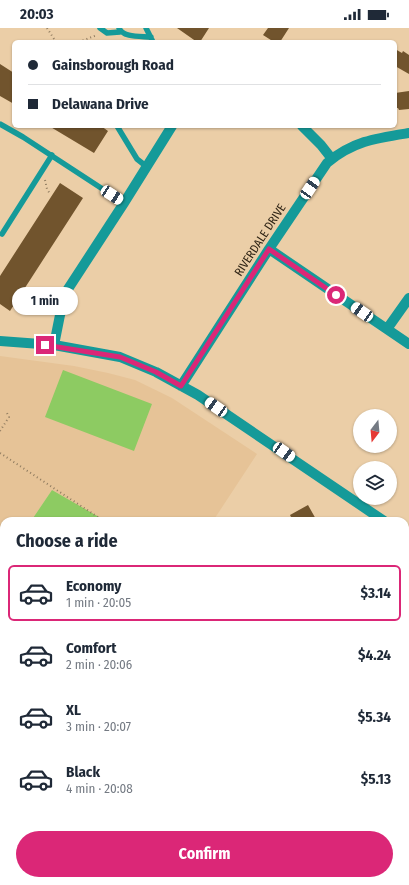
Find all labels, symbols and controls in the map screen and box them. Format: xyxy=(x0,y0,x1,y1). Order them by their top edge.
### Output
text: 20:03 xyxy=(20,5,54,23)
text: Gainsborough Road xyxy=(52,56,174,74)
text: Delawana Drive xyxy=(52,95,149,113)
car xyxy=(298,175,322,201)
car xyxy=(99,183,125,207)
street label: RIVERDALE DRIVE xyxy=(231,201,289,279)
route start xyxy=(327,286,345,304)
callout: 1 min xyxy=(12,287,78,315)
text: 1 min xyxy=(31,293,59,308)
car xyxy=(349,300,375,324)
route end xyxy=(36,336,54,354)
car xyxy=(203,395,229,419)
north arrow xyxy=(353,409,397,453)
map controls xyxy=(353,409,397,505)
car xyxy=(271,440,297,464)
button: layers xyxy=(353,461,397,505)
text: Choose a ride xyxy=(16,530,118,552)
icon: car xyxy=(18,575,54,611)
text: Economy xyxy=(66,577,121,595)
text: $3.14 xyxy=(360,584,391,602)
text: 1 min · 20:05 xyxy=(66,595,131,610)
icon: car xyxy=(18,637,54,673)
text: Comfort xyxy=(66,639,117,657)
text: $4.24 xyxy=(358,646,391,664)
text: 2 min · 20:06 xyxy=(66,657,132,672)
icon: car xyxy=(18,699,54,735)
text: XL xyxy=(66,701,81,719)
text: $5.34 xyxy=(358,708,391,726)
text: 3 min · 20:07 xyxy=(66,719,131,734)
icon: car xyxy=(18,761,54,797)
text: Black xyxy=(66,763,100,781)
text: $5.13 xyxy=(361,770,391,788)
text: 4 min · 20:08 xyxy=(66,781,133,796)
button: Confirm xyxy=(16,831,393,877)

